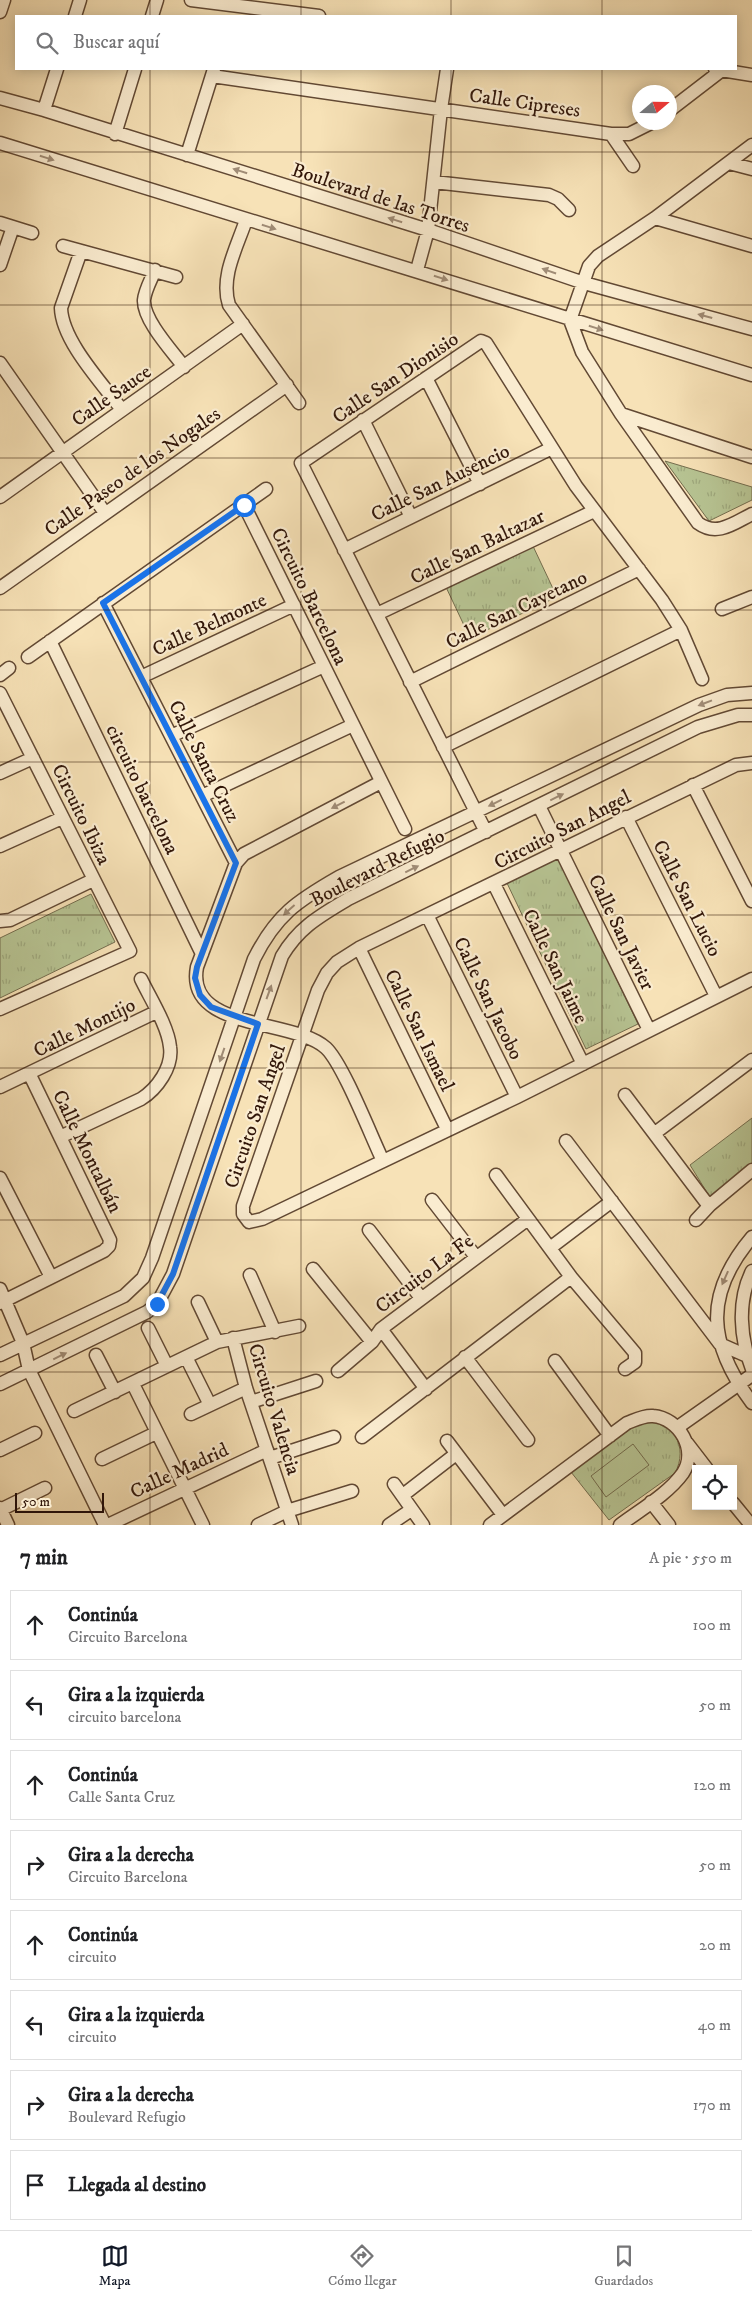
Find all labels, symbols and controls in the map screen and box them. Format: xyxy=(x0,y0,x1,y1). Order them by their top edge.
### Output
search box xyxy=(15,15,737,70)
icon: search xyxy=(33,29,61,57)
text: Buscar aquí xyxy=(73,31,159,54)
street label: Calle Cipreses xyxy=(468,83,582,124)
north arrow xyxy=(632,85,677,130)
one-way arrow xyxy=(39,154,54,162)
street label: Boulevard de las Torres xyxy=(288,158,473,239)
one-way arrow xyxy=(232,167,247,175)
one-way arrow xyxy=(387,215,402,223)
one-way arrow xyxy=(261,223,276,231)
one-way arrow xyxy=(541,267,556,275)
one-way arrow xyxy=(434,275,449,283)
one-way arrow xyxy=(697,312,712,320)
one-way arrow xyxy=(588,324,603,332)
street label: Calle San Dionisio xyxy=(328,327,464,430)
street label: Calle Sauce xyxy=(67,360,157,433)
street label: Calle Paseo de los Nogales xyxy=(40,402,226,543)
street label: Calle San Ausencio xyxy=(367,439,514,528)
route start xyxy=(233,494,256,517)
street label: Calle San Baltazar xyxy=(406,504,550,591)
street label: Circuito Barcelona xyxy=(265,524,353,670)
street label: Calle San Cayetano xyxy=(442,565,592,655)
street label: Calle Belmonte xyxy=(149,588,271,663)
street label: Calle Santa Cruz xyxy=(162,696,245,827)
one-way arrow xyxy=(697,699,712,707)
street label: circuito barcelona xyxy=(99,721,184,859)
street label: Circuito Ibiza xyxy=(45,760,116,870)
street label: Circuito San Angel xyxy=(490,785,635,876)
one-way arrow xyxy=(550,793,565,801)
one-way arrow xyxy=(488,800,502,808)
one-way arrow xyxy=(331,801,345,809)
street label: Boulevard Refugio xyxy=(306,824,449,913)
street label: Calle San Lucio xyxy=(647,836,727,961)
one-way arrow xyxy=(405,865,419,873)
street label: Calle San Javier xyxy=(582,871,660,995)
one-way arrow xyxy=(283,904,296,915)
street label: Calle San Jaime xyxy=(516,905,593,1028)
street label: Calle San Jacobo xyxy=(447,933,528,1064)
street label: Calle San Ismael xyxy=(378,966,459,1096)
one-way arrow xyxy=(265,984,273,999)
street label: Calle Montijo xyxy=(30,993,140,1064)
street label: Circuito San Angel xyxy=(219,1041,292,1192)
one-way arrow xyxy=(218,1048,226,1063)
street label: Calle Montalbán xyxy=(46,1086,127,1218)
street label: Circuito La Fe xyxy=(371,1229,479,1319)
one-way arrow xyxy=(720,1270,729,1285)
route end xyxy=(146,1293,169,1316)
street label: Circuito Valencia xyxy=(242,1341,306,1479)
one-way arrow xyxy=(53,1351,67,1359)
street label: Calle Madrid xyxy=(126,1438,233,1505)
map controls xyxy=(692,1465,737,1510)
button: locate xyxy=(692,1465,737,1510)
scale bar xyxy=(15,1490,104,1513)
text: 50 m xyxy=(22,1493,50,1511)
text: 7 min xyxy=(20,1545,68,1571)
text: A pie · 550 m xyxy=(649,1548,732,1568)
text: Continúa xyxy=(68,1604,138,1627)
icon: ahead xyxy=(21,1611,49,1639)
text: 100 m xyxy=(693,1615,731,1635)
text: Circuito Barcelona xyxy=(68,1627,188,1647)
text: Gira a la izquierda xyxy=(68,1684,204,1707)
icon: left xyxy=(21,1691,49,1719)
text: 50 m xyxy=(699,1695,731,1715)
text: circuito barcelona xyxy=(68,1707,181,1727)
text: Continúa xyxy=(68,1764,138,1787)
icon: ahead xyxy=(21,1771,49,1799)
text: 120 m xyxy=(693,1775,731,1795)
text: Calle Santa Cruz xyxy=(68,1787,175,1807)
text: Gira a la derecha xyxy=(68,1844,194,1867)
icon: right xyxy=(21,1851,49,1879)
text: 50 m xyxy=(699,1855,731,1875)
text: Circuito Barcelona xyxy=(68,1867,188,1887)
text: Continúa xyxy=(68,1924,138,1947)
icon: ahead xyxy=(21,1931,49,1959)
text: 20 m xyxy=(699,1935,731,1955)
text: circuito xyxy=(68,1947,117,1967)
text: Gira a la izquierda xyxy=(68,2004,204,2027)
icon: left xyxy=(21,2011,49,2039)
text: 40 m xyxy=(698,2015,731,2035)
text: circuito xyxy=(68,2027,117,2047)
text: Gira a la derecha xyxy=(68,2084,194,2107)
icon: right xyxy=(21,2091,49,2119)
text: 170 m xyxy=(693,2095,731,2115)
text: Boulevard Refugio xyxy=(68,2107,186,2127)
icon: arrive xyxy=(21,2171,49,2199)
text: Llegada al destino xyxy=(68,2174,206,2197)
tab: Mapa xyxy=(99,2242,131,2290)
tab: Cómo llegar xyxy=(328,2242,397,2290)
tab: Guardados xyxy=(594,2242,653,2290)

